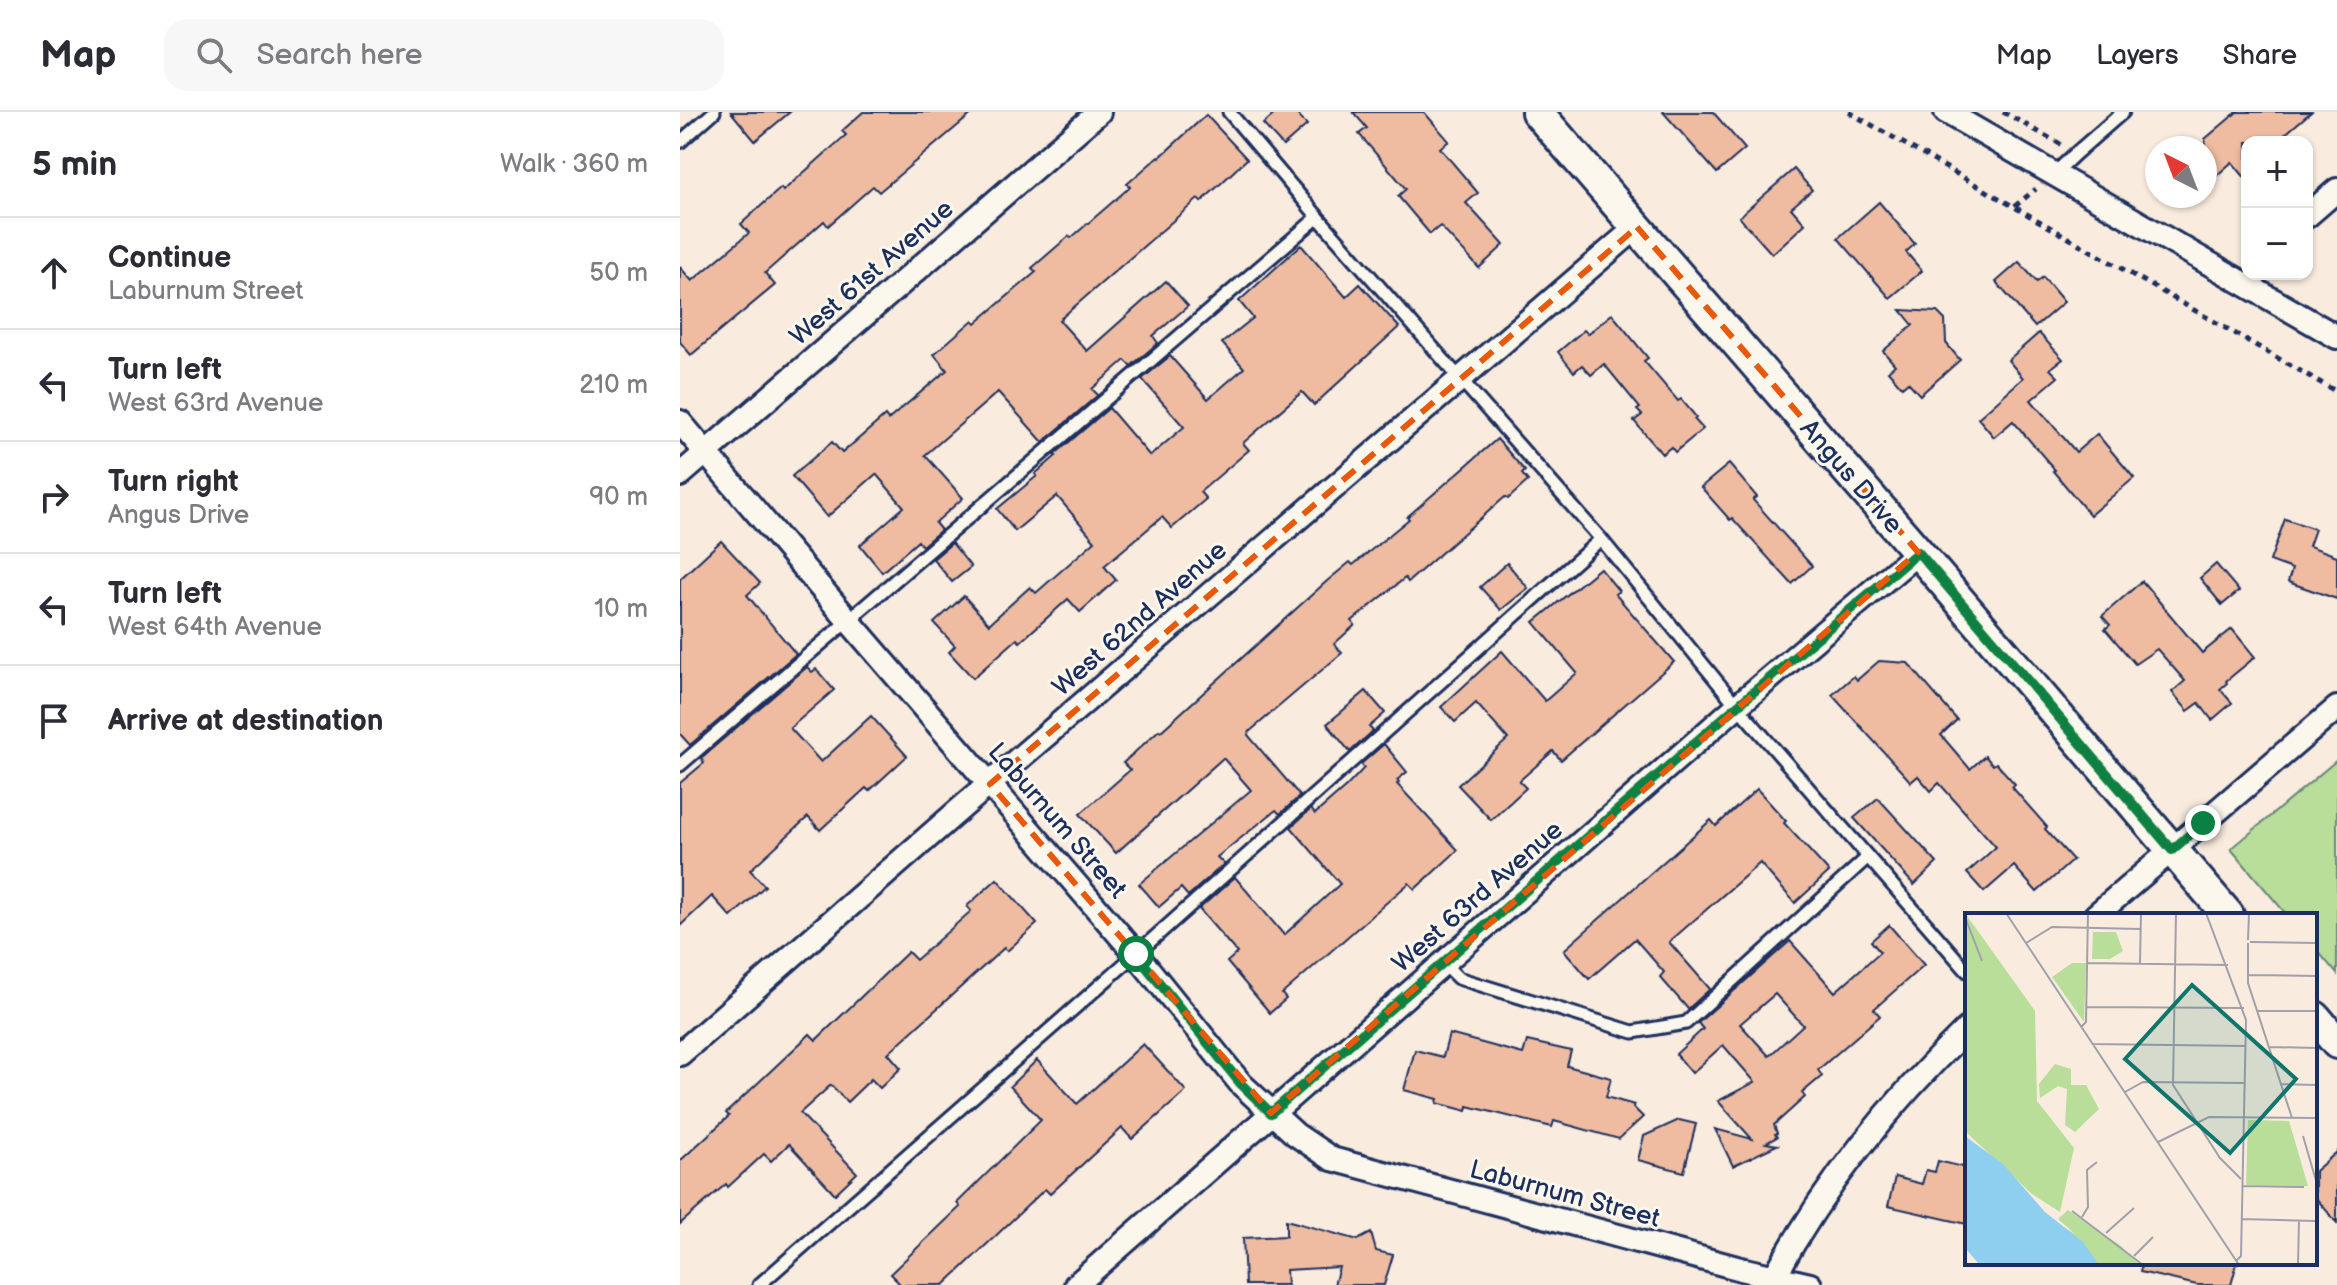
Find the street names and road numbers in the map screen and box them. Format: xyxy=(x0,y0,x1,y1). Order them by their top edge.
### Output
street label: West 61st Avenue xyxy=(784,194,960,353)
street label: Angus Drive xyxy=(1793,414,1909,540)
street label: West 62nd Avenue xyxy=(1047,535,1233,703)
street label: Laburnum Street xyxy=(981,737,1133,905)
street label: West 63rd Avenue xyxy=(1387,815,1569,979)
street label: Laburnum Street xyxy=(1466,1154,1663,1235)

